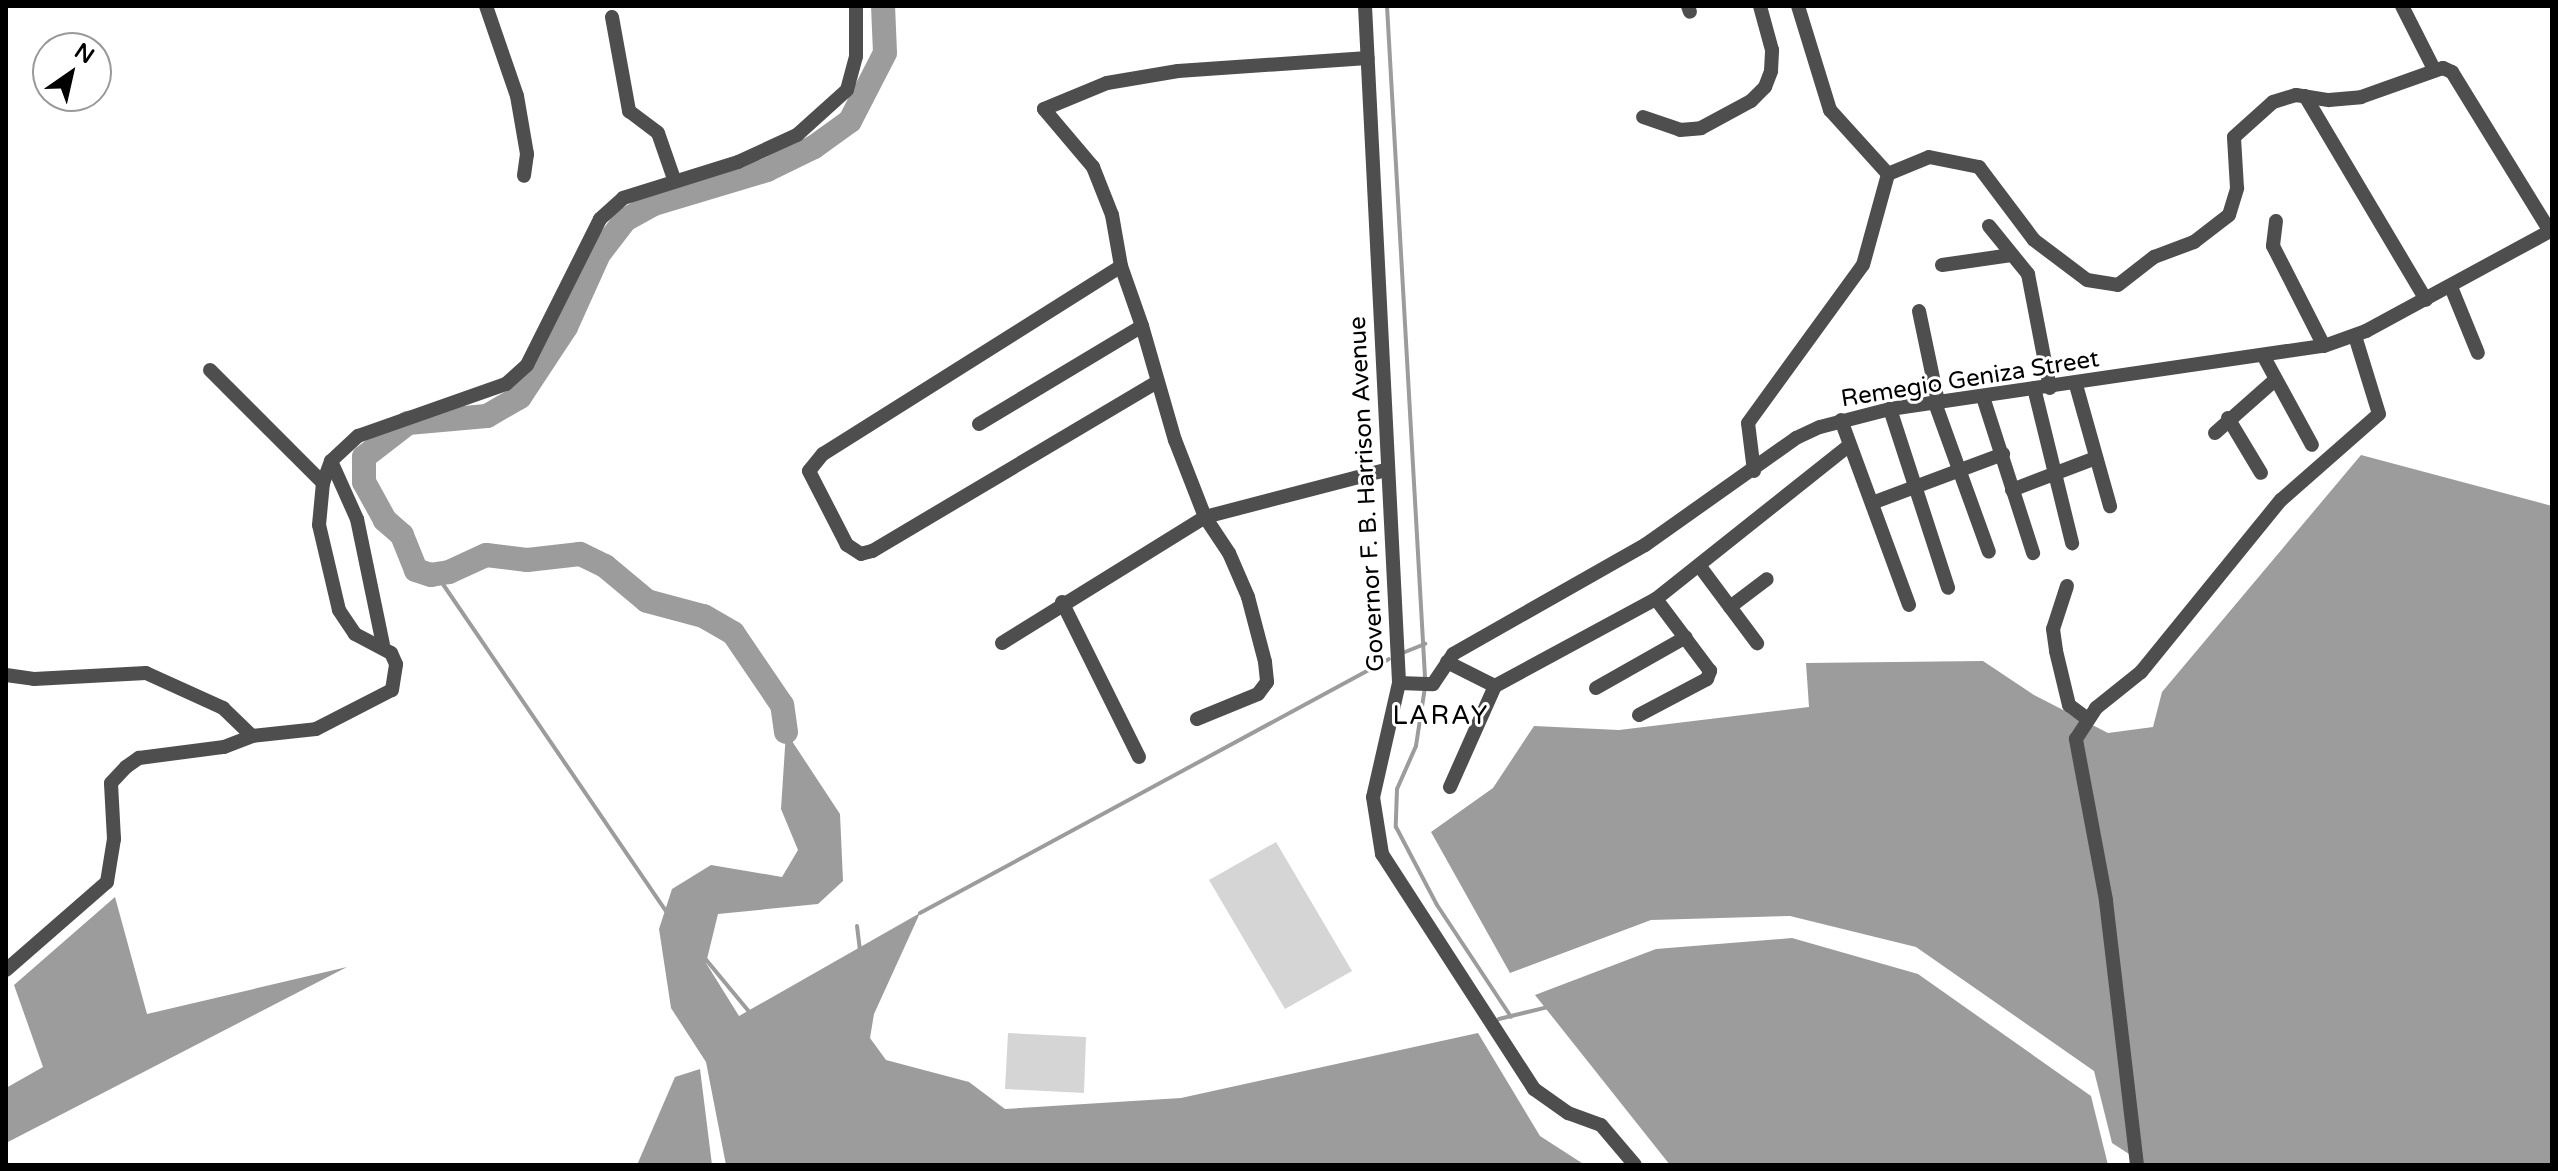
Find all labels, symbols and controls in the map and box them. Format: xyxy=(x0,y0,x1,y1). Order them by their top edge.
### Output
north arrow xyxy=(32,32,112,112)
text: N xyxy=(70,38,99,69)
street label: Governor F. B. Harrison Avenue xyxy=(1343,316,1391,672)
street label: Remegio Geniza Street xyxy=(1839,344,2101,414)
district label: LARAY xyxy=(1393,700,1489,732)

